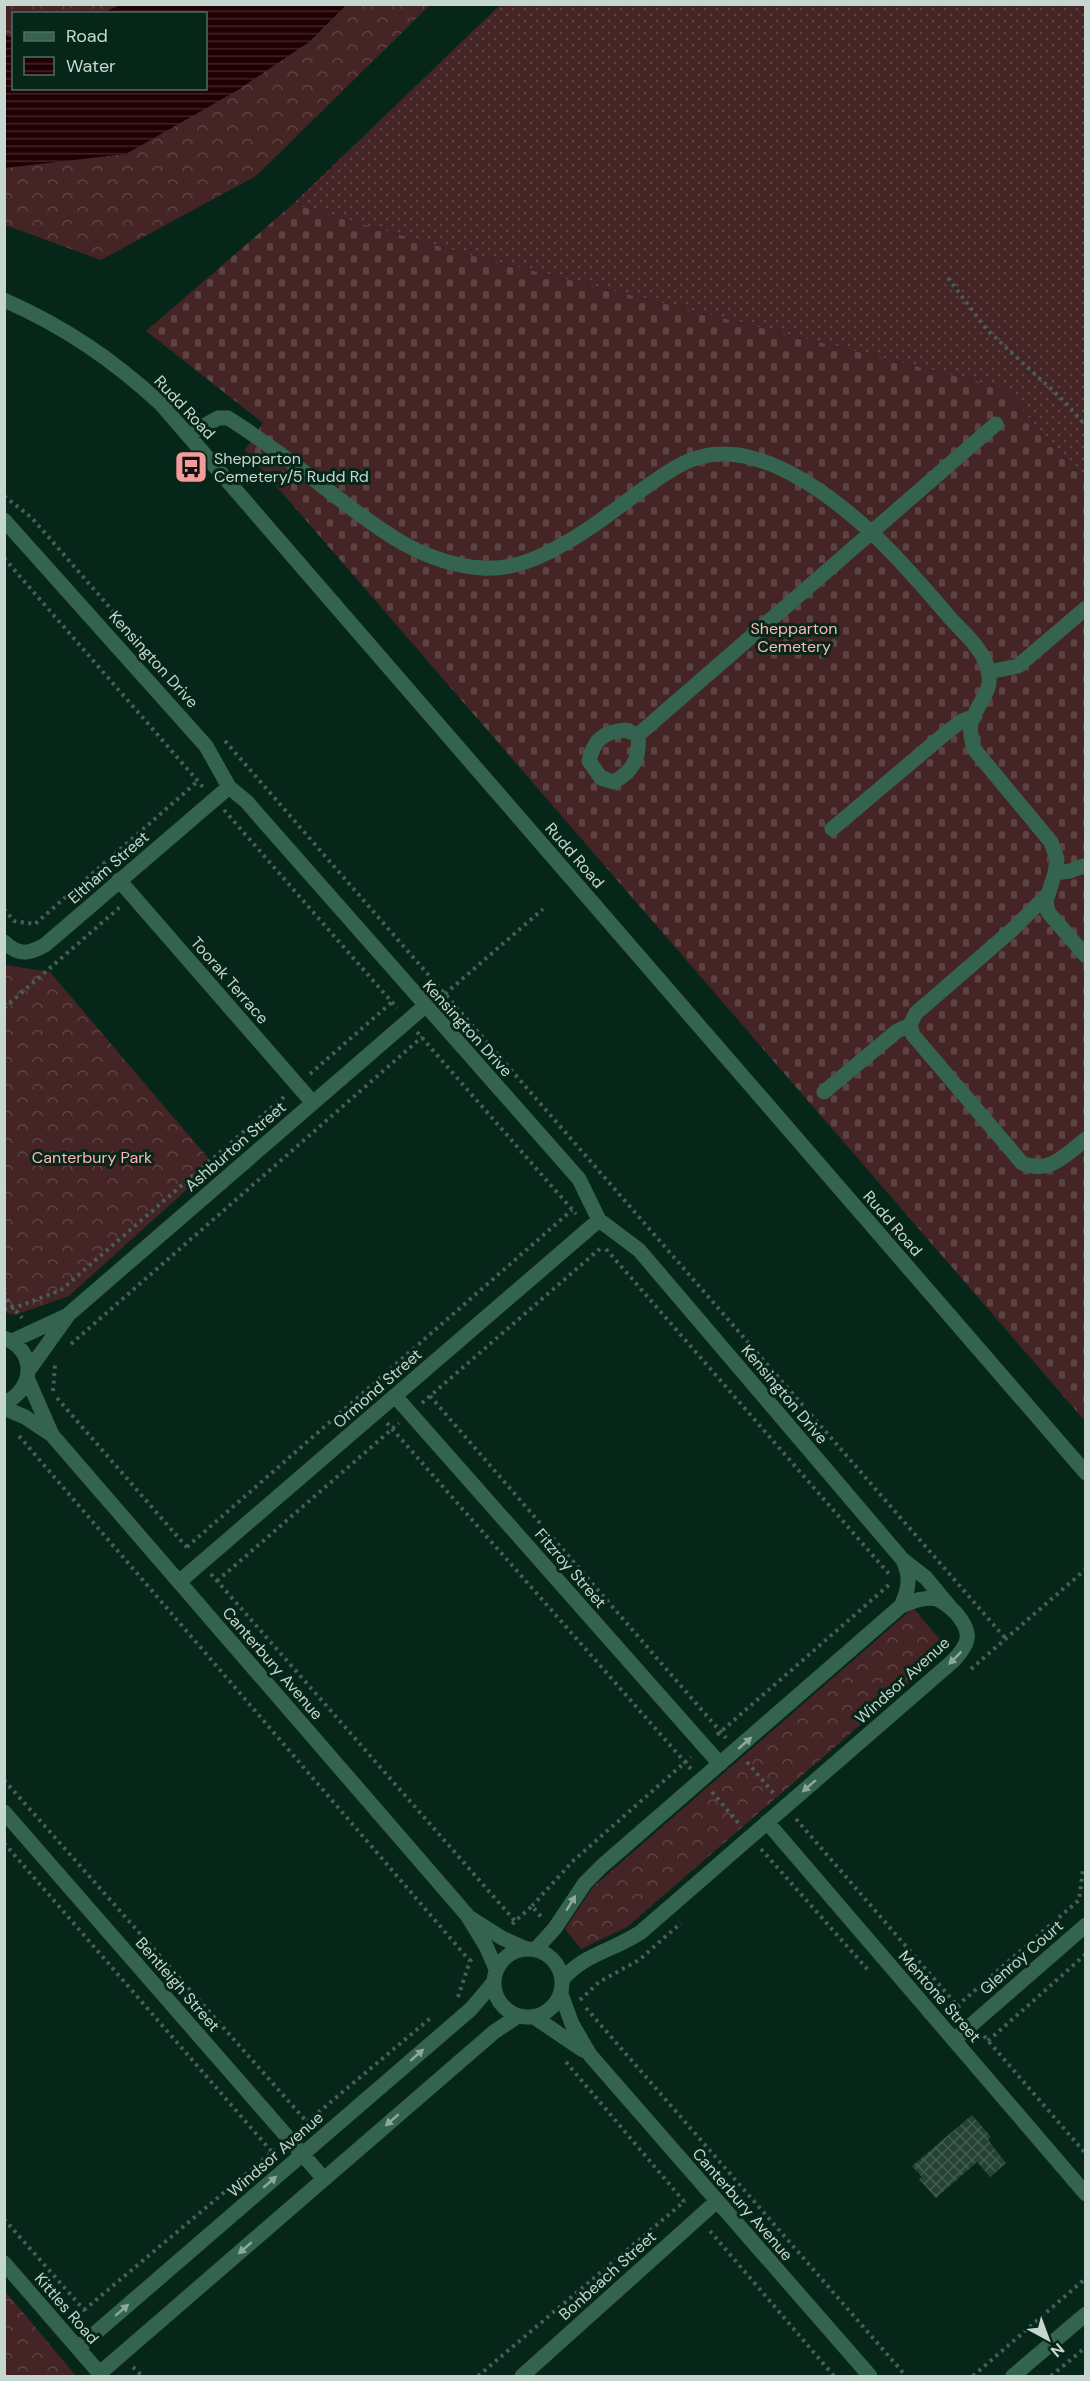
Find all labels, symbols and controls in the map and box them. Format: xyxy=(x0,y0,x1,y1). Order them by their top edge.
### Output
legend xyxy=(12,12,207,90)
text: Road xyxy=(66,24,108,48)
text: Water xyxy=(66,54,116,78)
street label: Rudd Road xyxy=(150,371,220,444)
place label: Shepparton Cemetery/5 Rudd Rd xyxy=(214,448,369,487)
bus stop icon: Shepparton Cemetery/5 Rudd Rd xyxy=(173,449,209,485)
street label: Kensington Drive xyxy=(104,606,203,712)
park label: Shepparton Cemetery xyxy=(751,618,837,657)
street label: Rudd Road xyxy=(540,818,609,892)
street label: Eltham Street xyxy=(63,826,153,908)
street label: Toorak Terrace xyxy=(186,932,273,1028)
street label: Kensington Drive xyxy=(418,975,517,1081)
street label: Ashburton Street xyxy=(180,1097,290,1196)
park label: Canterbury Park xyxy=(32,1147,152,1168)
street label: Rudd Road xyxy=(858,1186,927,1260)
street label: Kensington Drive xyxy=(737,1340,832,1449)
street label: Ormond Street xyxy=(329,1344,426,1433)
street label: Fitzroy Street xyxy=(530,1524,611,1613)
street label: Canterbury Avenue xyxy=(218,1602,327,1724)
street label: Windsor Avenue xyxy=(850,1632,954,1729)
one-way arrow xyxy=(949,1650,963,1664)
one-way arrow xyxy=(737,1737,752,1750)
one-way arrow xyxy=(802,1779,817,1792)
one-way arrow xyxy=(565,1895,576,1911)
street label: Glenroy Court xyxy=(975,1915,1067,1999)
street label: Bentleigh Street xyxy=(131,1933,224,2036)
street label: Mentone Street xyxy=(894,1946,985,2047)
one-way arrow xyxy=(409,2049,424,2062)
street label: Windsor Avenue xyxy=(223,2107,328,2202)
one-way arrow xyxy=(385,2113,400,2126)
street label: Canterbury Avenue xyxy=(688,2143,797,2265)
one-way arrow xyxy=(262,2176,278,2189)
street label: Bonbeach Street xyxy=(554,2226,660,2325)
one-way arrow xyxy=(238,2241,253,2254)
street label: Kittles Road xyxy=(30,2268,103,2348)
one-way arrow xyxy=(114,2304,129,2317)
north arrow xyxy=(1018,2309,1078,2369)
text: N xyxy=(1046,2338,1069,2362)

